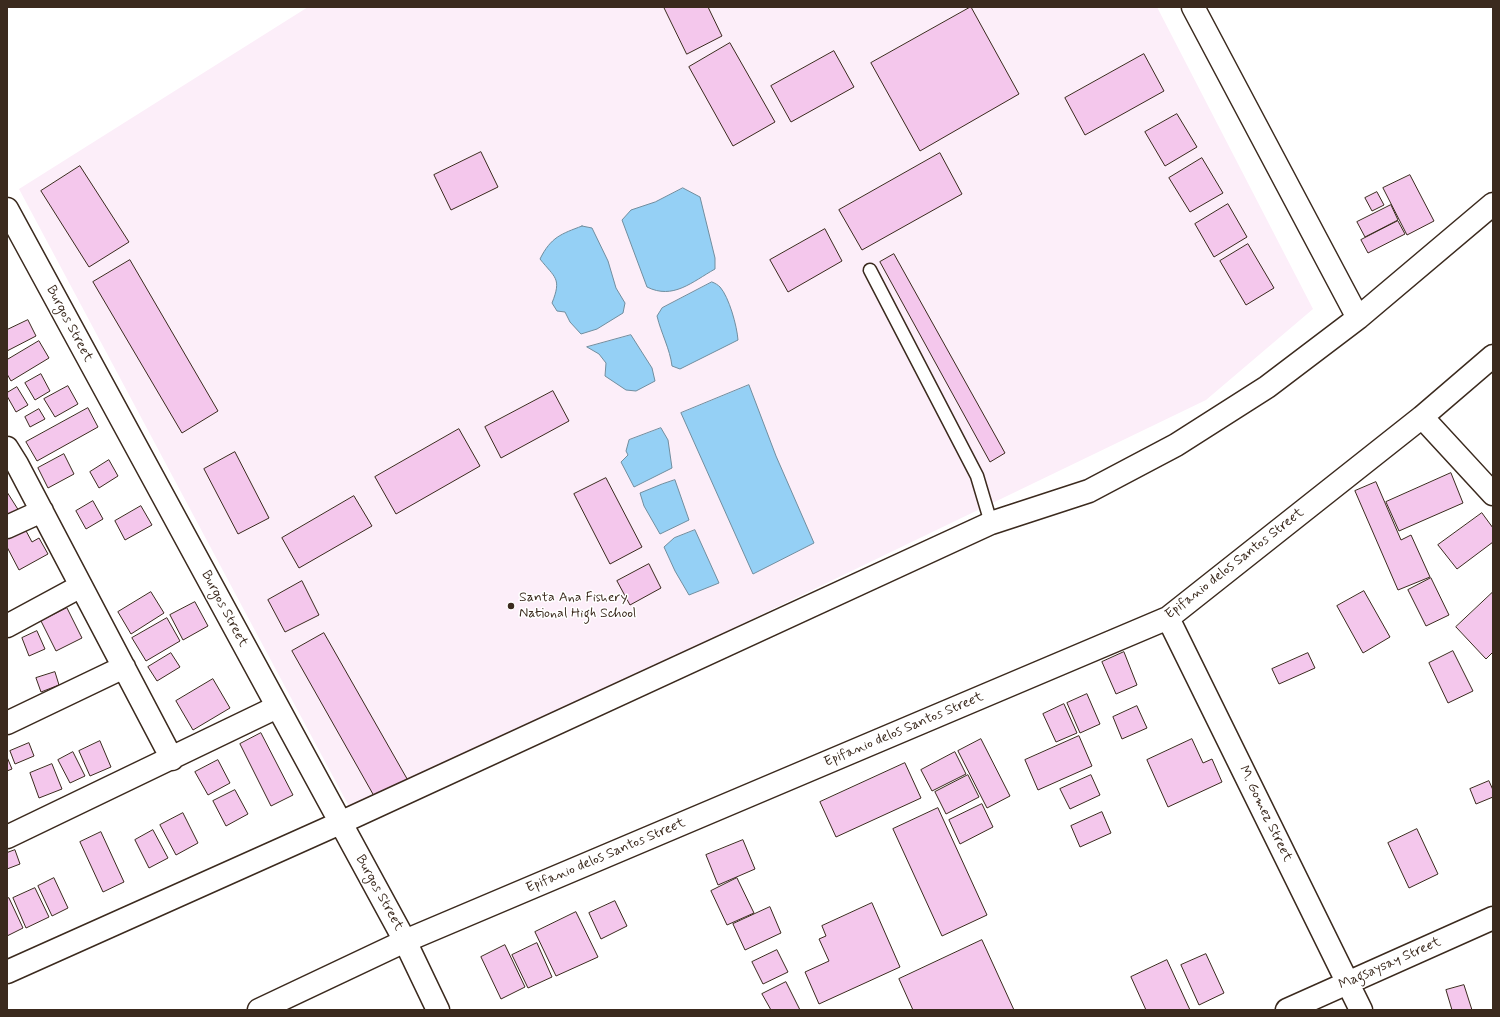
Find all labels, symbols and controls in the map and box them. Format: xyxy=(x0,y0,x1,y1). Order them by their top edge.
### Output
street label: Burgos Street xyxy=(42,283,96,365)
street label: Epifanio delos Santos Street xyxy=(1162,505,1308,623)
street label: Burgos Street xyxy=(197,568,251,650)
place label: Santa Ana Fishery National High School xyxy=(519,590,636,622)
marker: Santa Ana Fishery National High School xyxy=(506,601,516,611)
street label: Epifanio delos Santos Street xyxy=(822,689,986,771)
street label: M. Gomez Street xyxy=(1234,763,1296,865)
street label: Epifanio delos Santos Street xyxy=(524,815,688,897)
street label: Burgos Street xyxy=(351,852,407,934)
street label: Magsaysay Street xyxy=(1336,934,1444,994)

